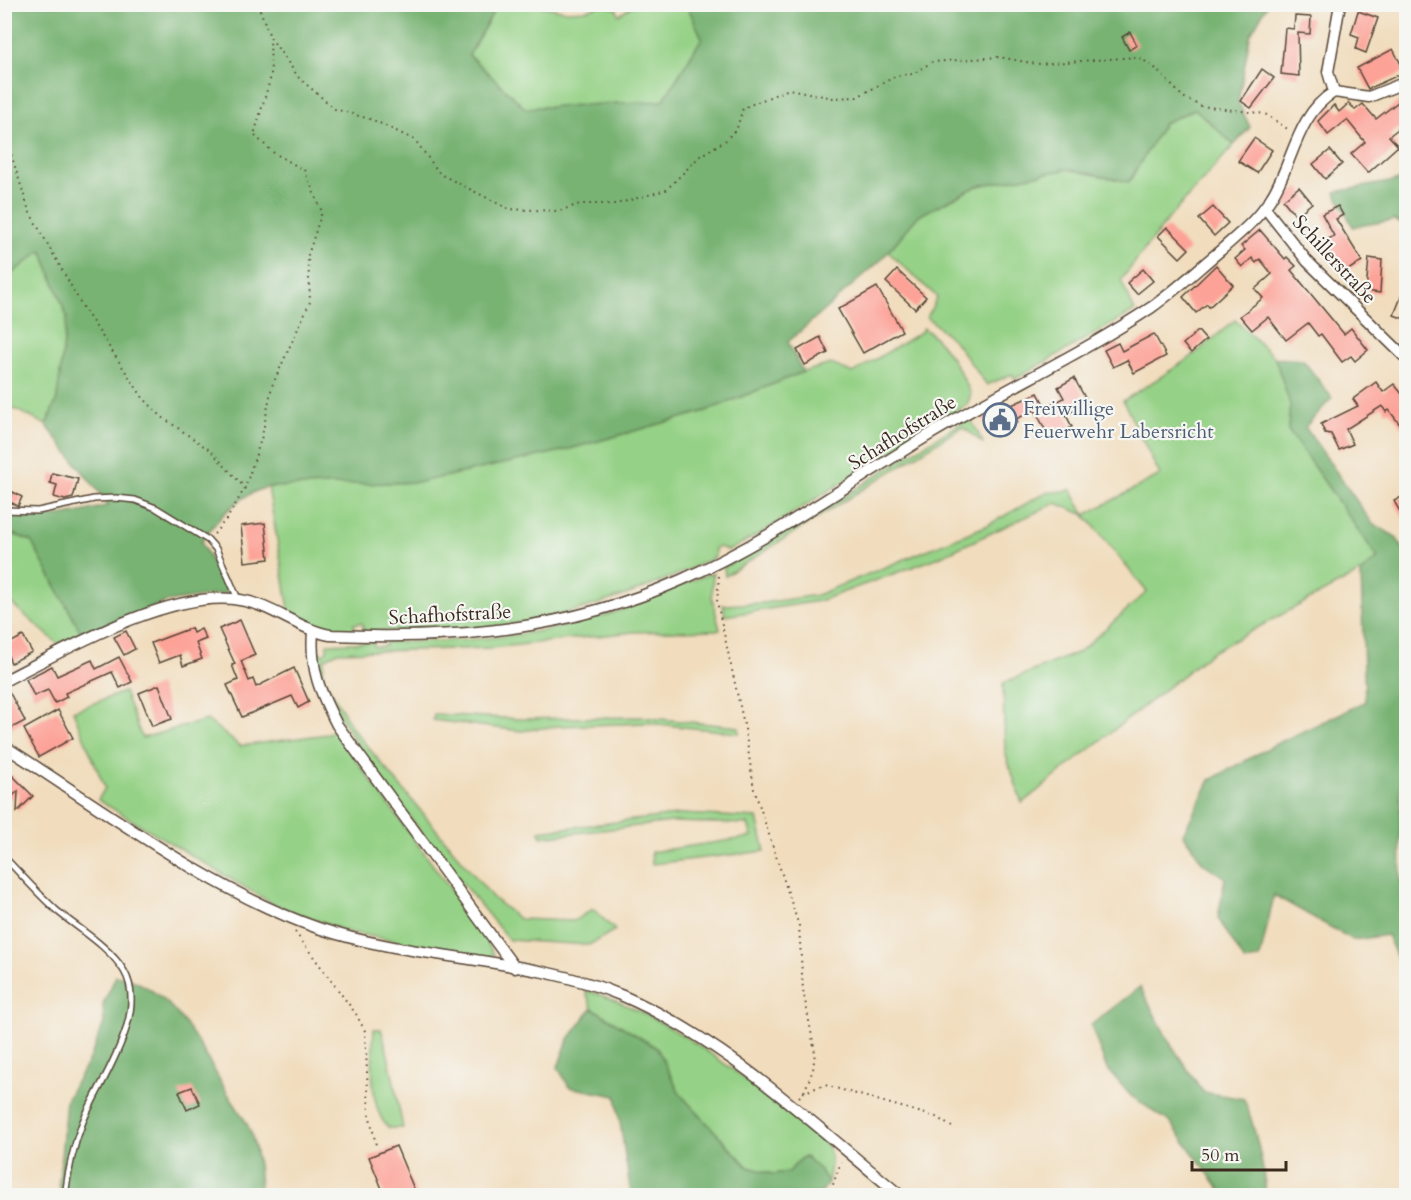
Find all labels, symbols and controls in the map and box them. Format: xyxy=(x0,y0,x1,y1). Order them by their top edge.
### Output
street label: Schillerstraße xyxy=(1286,209,1383,310)
street label: Schafhofstraße xyxy=(843,388,961,476)
place label: Freiwillige Feuerwehr Labersricht xyxy=(1023,395,1214,445)
public building icon: Freiwillige Feuerwehr Labersricht xyxy=(982,402,1018,438)
street label: Schafhofstraße xyxy=(388,598,512,631)
scale bar xyxy=(1192,1134,1286,1172)
text: 50 m xyxy=(1201,1143,1240,1168)

